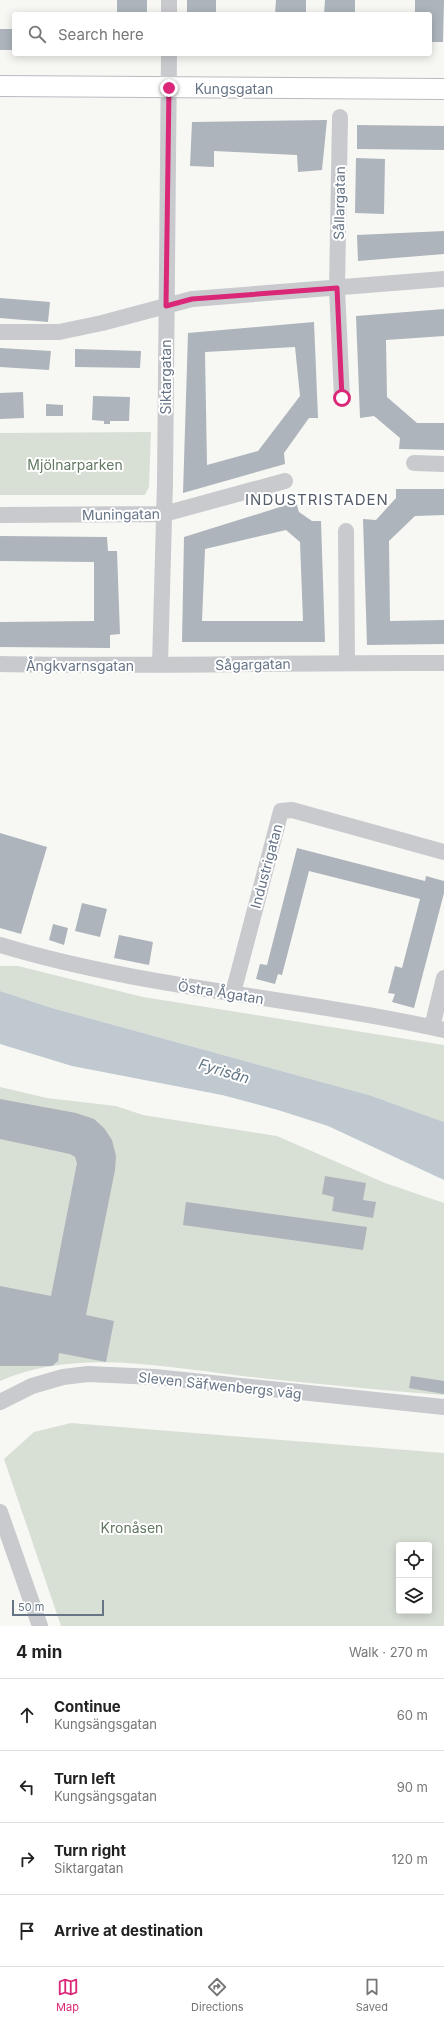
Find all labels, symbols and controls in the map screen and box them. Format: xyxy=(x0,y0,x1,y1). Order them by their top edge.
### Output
search box xyxy=(12,12,432,56)
icon: search xyxy=(26,23,48,45)
text: Search here xyxy=(58,25,144,44)
route end xyxy=(160,79,178,97)
street label: Kungsgatan xyxy=(195,80,273,97)
street label: Sållargatan xyxy=(330,166,348,240)
street label: Siktargatan xyxy=(157,340,174,414)
route start xyxy=(333,389,351,407)
park label: Mjölnarparken xyxy=(27,456,123,473)
district label: INDUSTRISTADEN xyxy=(245,490,389,509)
street label: Muningatan xyxy=(82,505,160,523)
street label: Sågargatan xyxy=(215,655,291,673)
street label: Ångkvarnsgatan xyxy=(26,656,134,674)
street label: Industrigatan xyxy=(247,822,285,910)
street label: Östra Ågatan xyxy=(177,976,265,1007)
water label: Fyrisån xyxy=(196,1054,252,1088)
street label: Sleven Säfwenbergs väg xyxy=(138,1368,302,1402)
park label: Kronåsen xyxy=(101,1519,163,1536)
map controls xyxy=(396,1542,432,1614)
button: locate xyxy=(396,1542,432,1578)
button: layers xyxy=(396,1578,432,1614)
scale bar xyxy=(12,1598,104,1617)
text: 50 m xyxy=(18,1600,44,1614)
text: 4 min xyxy=(16,1642,62,1662)
text: Walk · 270 m xyxy=(349,1644,428,1660)
text: Continue xyxy=(54,1697,121,1716)
icon: ahead xyxy=(16,1704,38,1726)
text: 60 m xyxy=(397,1707,428,1723)
text: Kungsängsgatan xyxy=(54,1716,157,1732)
text: Turn left xyxy=(54,1769,115,1788)
icon: left xyxy=(16,1776,38,1798)
text: 90 m xyxy=(397,1779,428,1795)
text: Kungsängsgatan xyxy=(54,1788,157,1804)
text: Turn right xyxy=(54,1841,126,1860)
icon: right xyxy=(16,1848,38,1870)
text: 120 m xyxy=(392,1851,428,1867)
text: Siktargatan xyxy=(54,1860,124,1876)
icon: arrive xyxy=(16,1920,38,1942)
text: Arrive at destination xyxy=(54,1921,203,1940)
tab: Map xyxy=(56,1976,79,2014)
tab: Directions xyxy=(191,1976,244,2014)
tab: Saved xyxy=(356,1976,388,2014)

